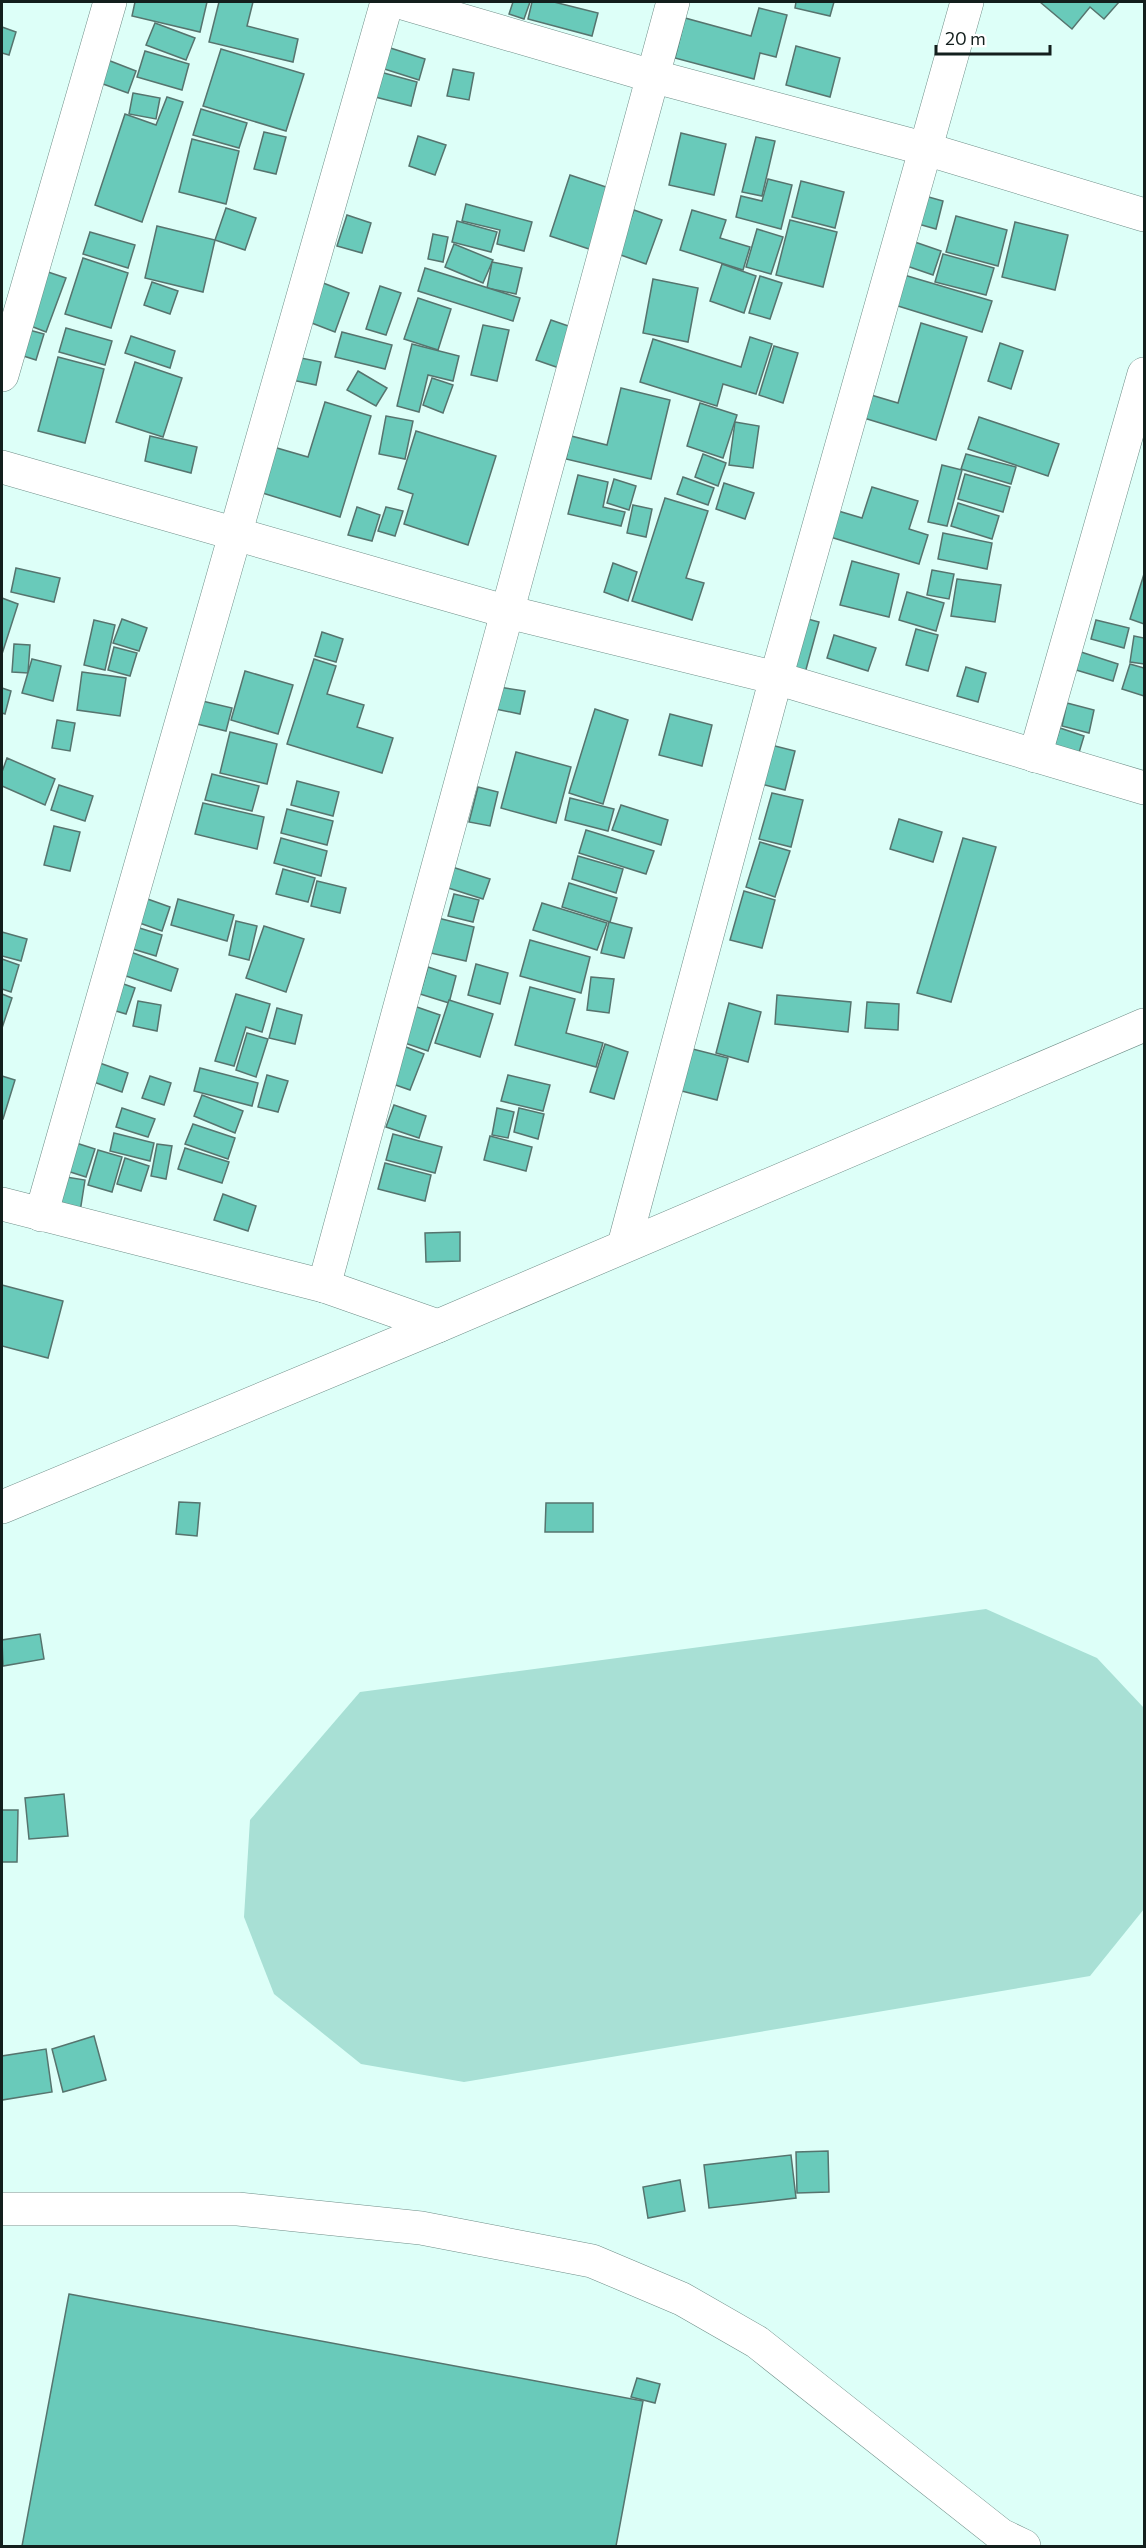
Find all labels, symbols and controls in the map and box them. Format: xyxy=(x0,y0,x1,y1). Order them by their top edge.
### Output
scale bar xyxy=(936,18,1050,56)
text: 20 m xyxy=(945,27,986,49)

